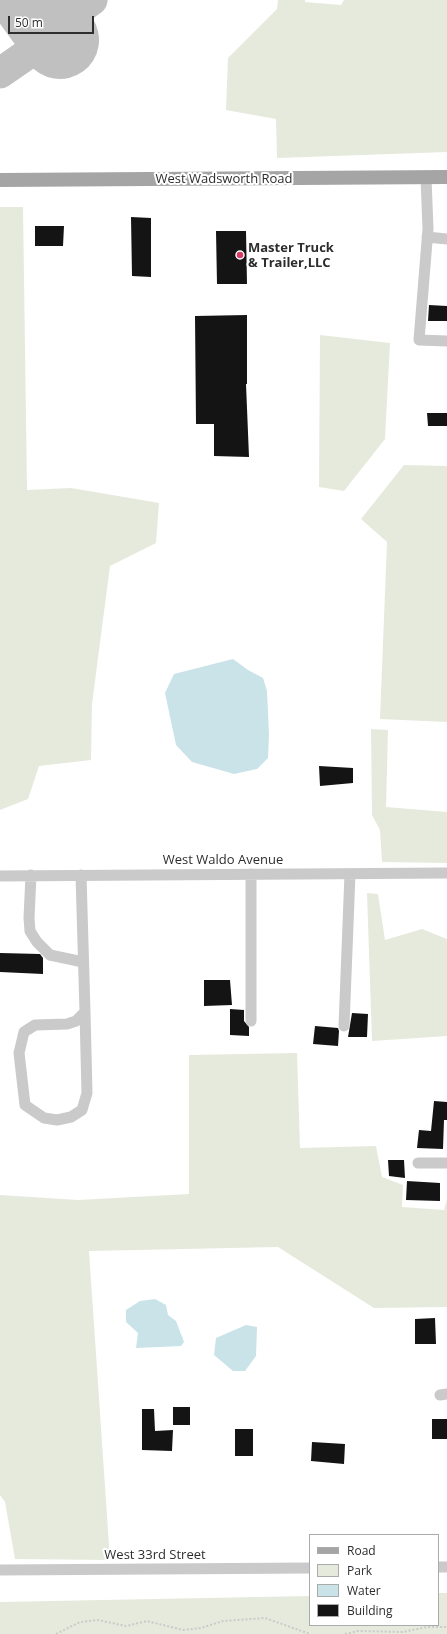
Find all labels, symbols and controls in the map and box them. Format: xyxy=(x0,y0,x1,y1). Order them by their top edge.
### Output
scale bar xyxy=(10,8,96,34)
text: 50 m xyxy=(15,14,43,31)
street label: West Wadsworth Road xyxy=(155,171,293,187)
place label: Master Truck & Trailer,LLC xyxy=(248,240,334,271)
marker: Master Truck & Trailer,LLC xyxy=(235,250,245,260)
street label: West Waldo Avenue xyxy=(163,852,283,868)
legend xyxy=(309,1534,439,1626)
text: Road xyxy=(347,1542,376,1559)
street label: West 33rd Street xyxy=(104,1547,206,1563)
text: Park xyxy=(347,1562,372,1579)
text: Water xyxy=(347,1582,381,1599)
text: Building xyxy=(347,1602,392,1619)

